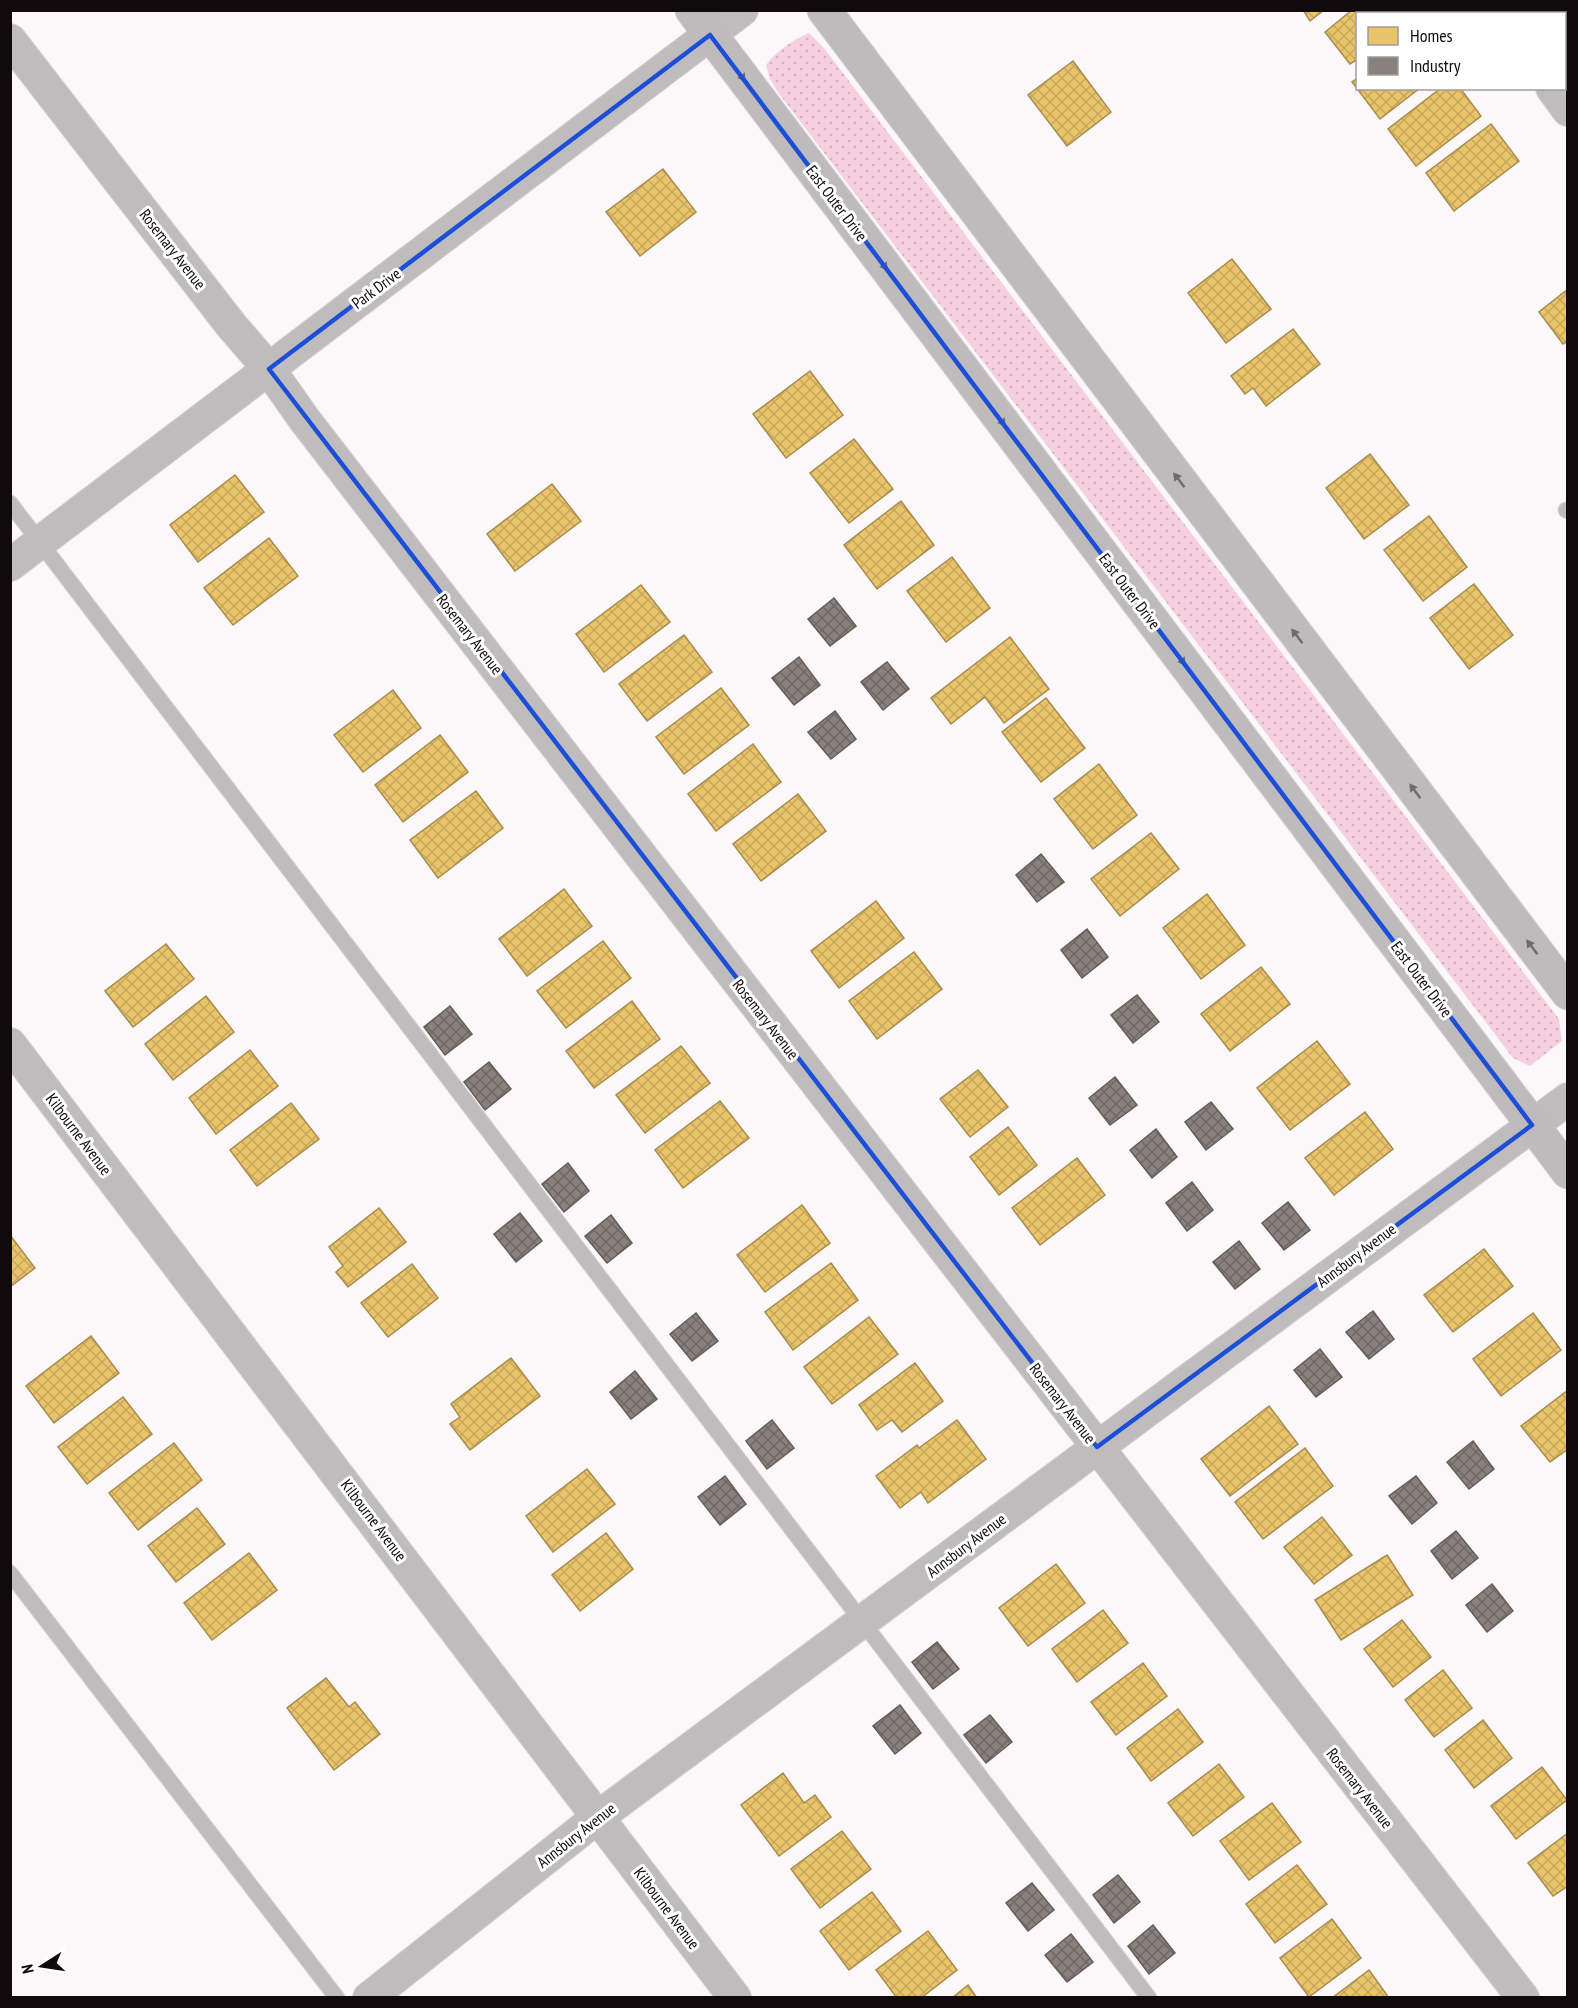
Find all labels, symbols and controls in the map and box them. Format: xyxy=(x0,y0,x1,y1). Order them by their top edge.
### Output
legend xyxy=(1356,12,1566,90)
text: Homes xyxy=(1410,24,1453,47)
text: Industry xyxy=(1410,54,1461,77)
one-way arrow xyxy=(733,66,745,81)
street label: East Outer Drive xyxy=(802,161,872,245)
street label: Rosemary Avenue xyxy=(136,205,210,293)
one-way arrow xyxy=(876,255,889,271)
street label: Park Drive xyxy=(348,263,404,313)
one-way arrow xyxy=(993,411,1005,426)
one-way arrow xyxy=(1173,472,1186,488)
street label: East Outer Drive xyxy=(1095,549,1165,633)
street label: Rosemary Avenue xyxy=(433,590,507,678)
one-way arrow xyxy=(1291,628,1303,644)
one-way arrow xyxy=(1174,651,1186,666)
one-way arrow xyxy=(1408,783,1421,799)
street label: East Outer Drive xyxy=(1387,937,1457,1021)
one-way arrow xyxy=(1527,939,1539,954)
street label: Rosemary Avenue xyxy=(729,975,803,1063)
street label: Kilbourne Avenue xyxy=(42,1089,116,1179)
street label: Annsbury Avenue xyxy=(1312,1219,1400,1291)
street label: Rosemary Avenue xyxy=(1026,1359,1100,1447)
street label: Kilbourne Avenue xyxy=(337,1475,411,1565)
street label: Annsbury Avenue xyxy=(922,1509,1010,1581)
street label: Rosemary Avenue xyxy=(1323,1744,1397,1832)
street label: Annsbury Avenue xyxy=(533,1798,619,1872)
street label: Kilbourne Avenue xyxy=(630,1863,704,1953)
north arrow xyxy=(12,1936,72,1996)
text: N xyxy=(17,1963,38,1975)

